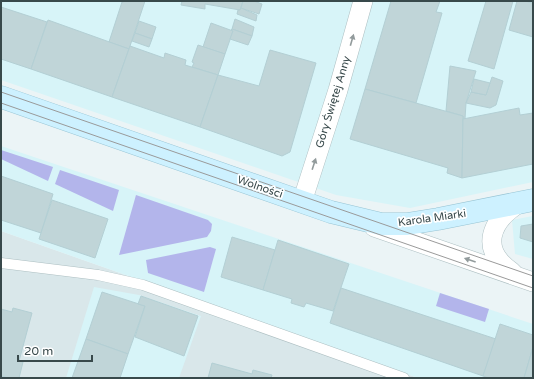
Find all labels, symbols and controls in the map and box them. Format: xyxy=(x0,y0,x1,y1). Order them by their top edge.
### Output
one-way arrow xyxy=(349,34,355,46)
street label: Góry Świętej Anny xyxy=(312,54,353,150)
one-way arrow xyxy=(311,158,317,170)
street label: Wolności xyxy=(236,173,284,201)
street label: Karola Miarki xyxy=(397,207,467,229)
one-way arrow xyxy=(463,257,475,263)
scale bar xyxy=(18,337,92,363)
text: 20 m xyxy=(24,344,53,358)

